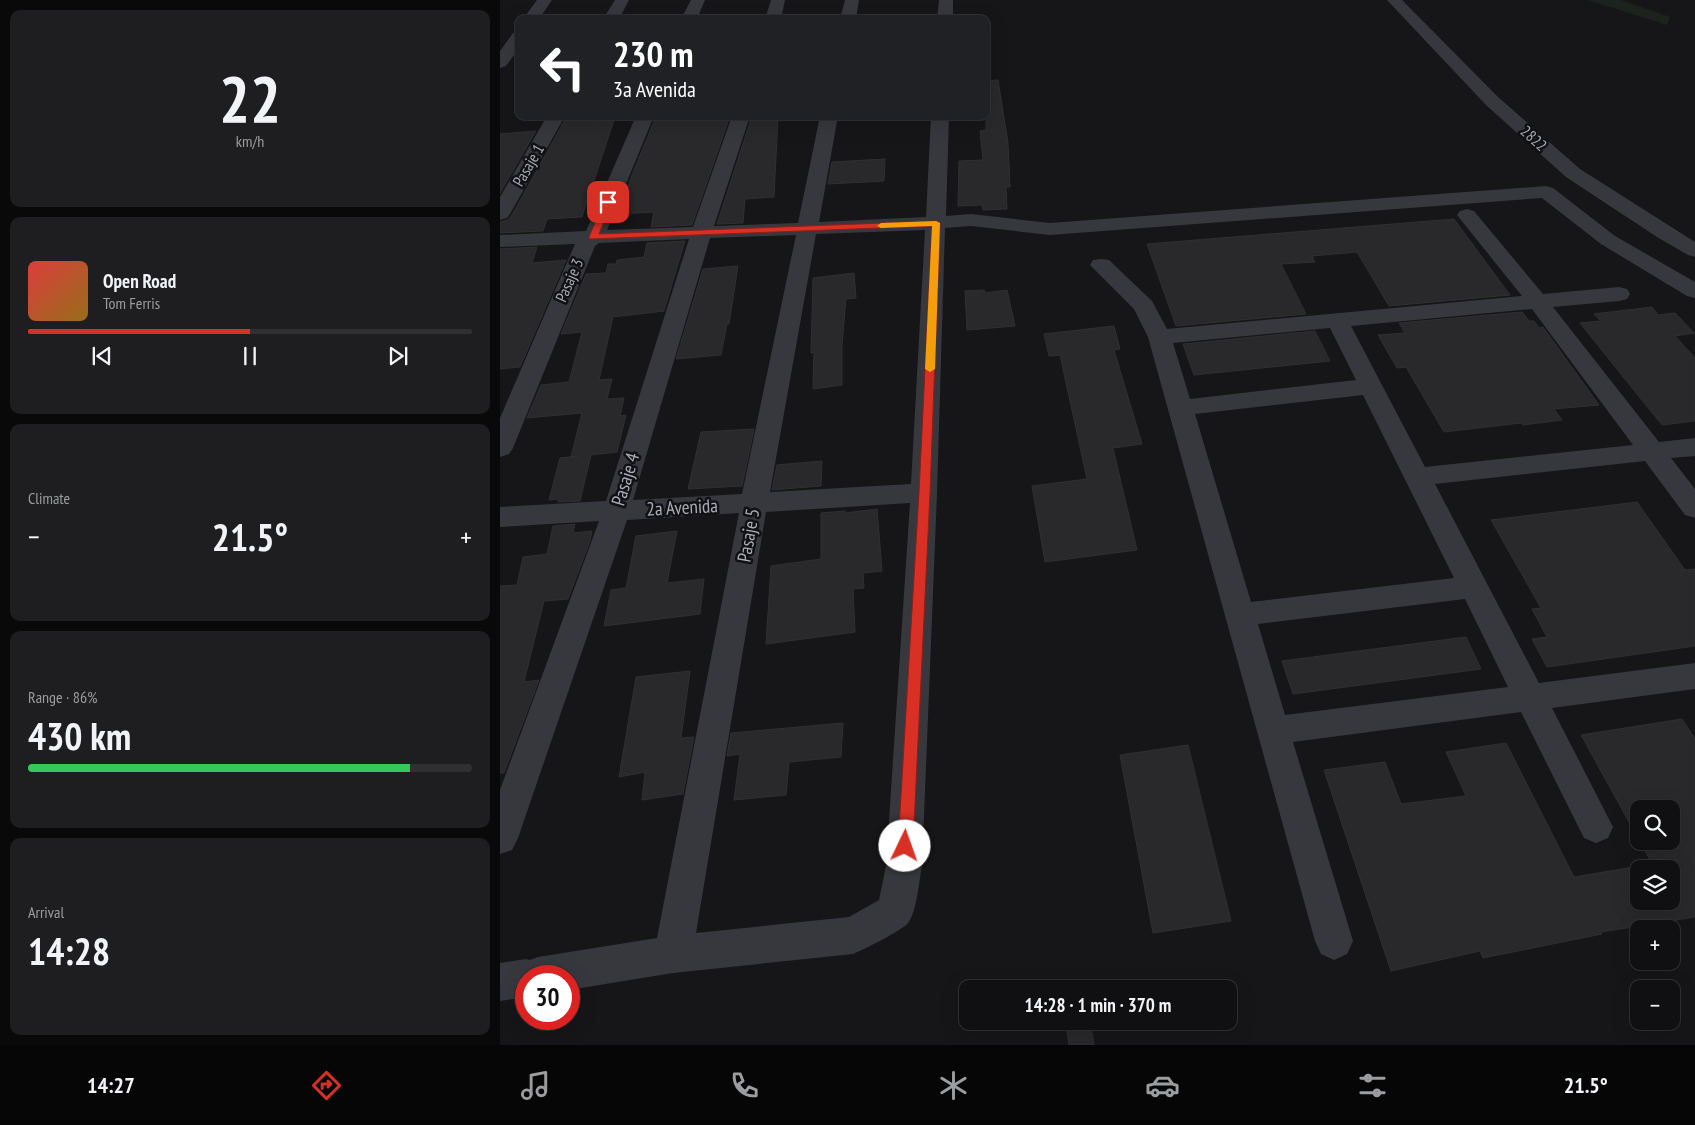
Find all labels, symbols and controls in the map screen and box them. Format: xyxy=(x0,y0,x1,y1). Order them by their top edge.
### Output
text: 230 m xyxy=(613,31,694,77)
icon: left xyxy=(530,35,595,100)
text: 22 xyxy=(219,56,281,140)
text: 3a Avenida xyxy=(613,75,696,103)
street label: 2822 xyxy=(1517,121,1551,155)
text: km/h xyxy=(236,131,264,151)
street label: Pasaje 1 xyxy=(508,140,548,190)
pin xyxy=(587,181,629,223)
icon: arrive xyxy=(594,188,622,216)
street label: Pasaje 3 xyxy=(551,255,587,305)
text: Open Road xyxy=(103,269,176,293)
text: Tom Ferris xyxy=(103,293,160,313)
icon: previous xyxy=(88,342,116,370)
icon: pause xyxy=(236,342,264,370)
icon: next xyxy=(384,342,412,370)
street label: Pasaje 4 xyxy=(606,449,645,508)
text: Climate xyxy=(28,488,70,508)
street label: 2a Avenida xyxy=(646,493,718,521)
street label: Pasaje 5 xyxy=(731,506,765,564)
text: 21.5° xyxy=(212,512,288,561)
text: − xyxy=(28,518,40,555)
text: + xyxy=(460,518,472,555)
text: Range · 86% xyxy=(28,687,97,707)
text: 430 km xyxy=(28,711,131,760)
map controls xyxy=(1630,800,1680,1030)
button: search xyxy=(1630,800,1680,850)
position arrow xyxy=(878,819,930,871)
button: layers xyxy=(1630,860,1680,910)
text: Arrival xyxy=(28,902,64,922)
button: + xyxy=(1630,920,1680,970)
text: 14:28 xyxy=(28,926,110,975)
speed limit sign: 30 xyxy=(515,965,580,1030)
button: − xyxy=(1630,980,1680,1030)
text: 14:28 · 1 min · 370 m xyxy=(1025,993,1171,1017)
icon: directions xyxy=(309,1068,344,1103)
icon: music xyxy=(518,1068,553,1103)
icon: phone xyxy=(727,1068,762,1103)
icon: climate xyxy=(936,1068,971,1103)
icon: car xyxy=(1145,1068,1180,1103)
icon: filters xyxy=(1355,1068,1390,1103)
text: 14:27 xyxy=(87,1071,135,1099)
text: 21.5° xyxy=(1564,1071,1608,1099)

